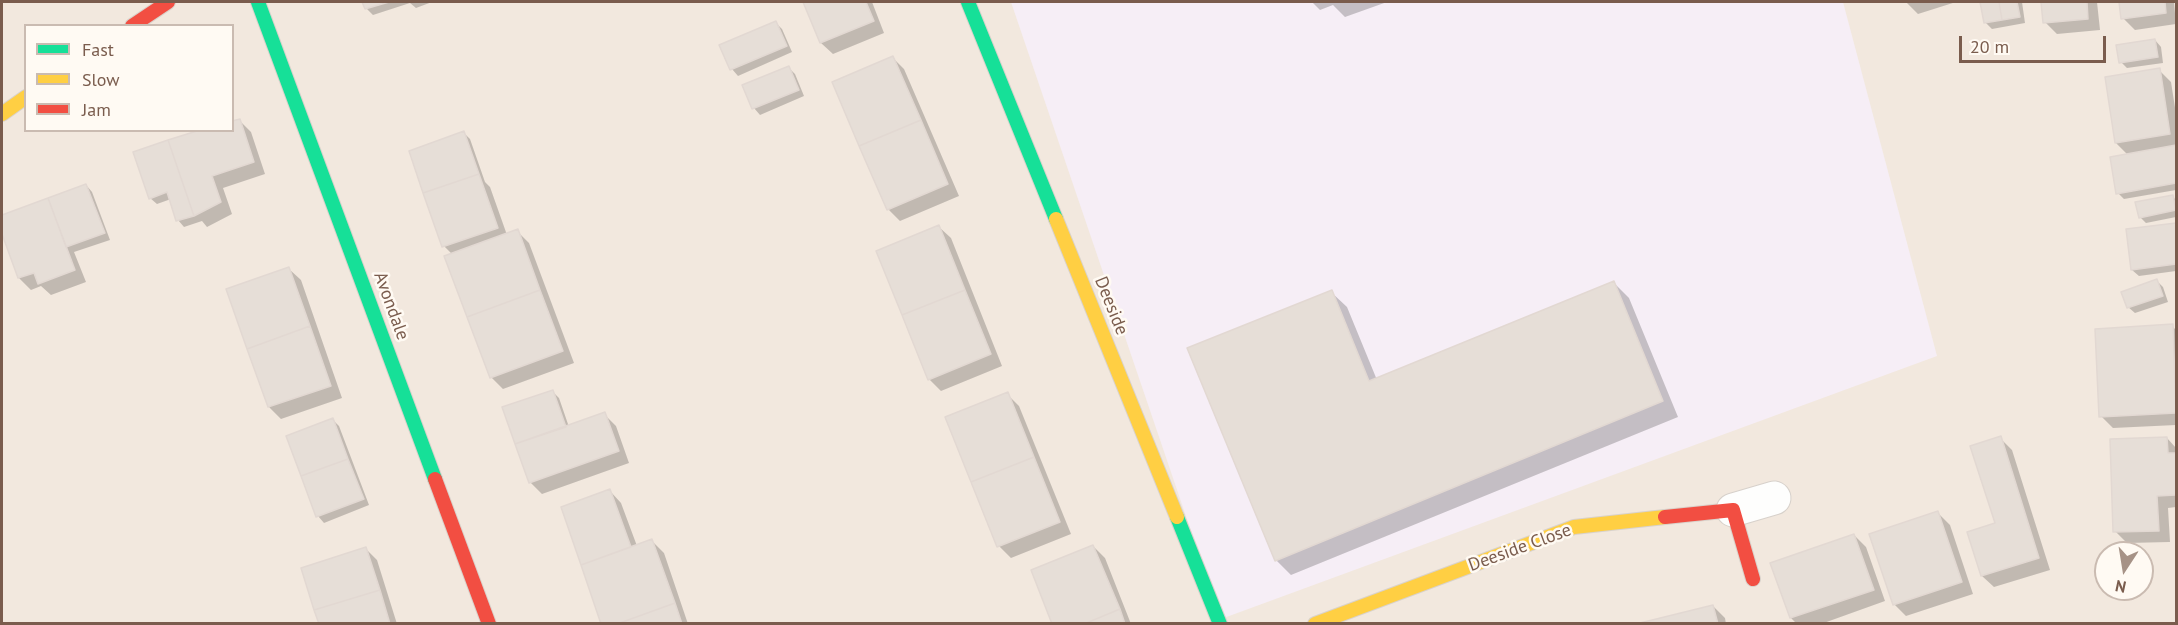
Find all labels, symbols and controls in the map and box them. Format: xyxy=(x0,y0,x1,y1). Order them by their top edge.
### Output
legend xyxy=(24,24,234,132)
scale bar xyxy=(1962,24,2109,62)
text: 20 m xyxy=(1970,35,2009,58)
text: Fast xyxy=(82,38,114,61)
text: Slow xyxy=(82,68,120,91)
text: Jam xyxy=(82,98,111,121)
street label: Avondale xyxy=(369,269,413,343)
street label: Deeside xyxy=(1090,274,1132,338)
street label: Deeside Close xyxy=(1466,519,1574,577)
north arrow xyxy=(2094,541,2154,601)
text: N xyxy=(2113,576,2128,598)

